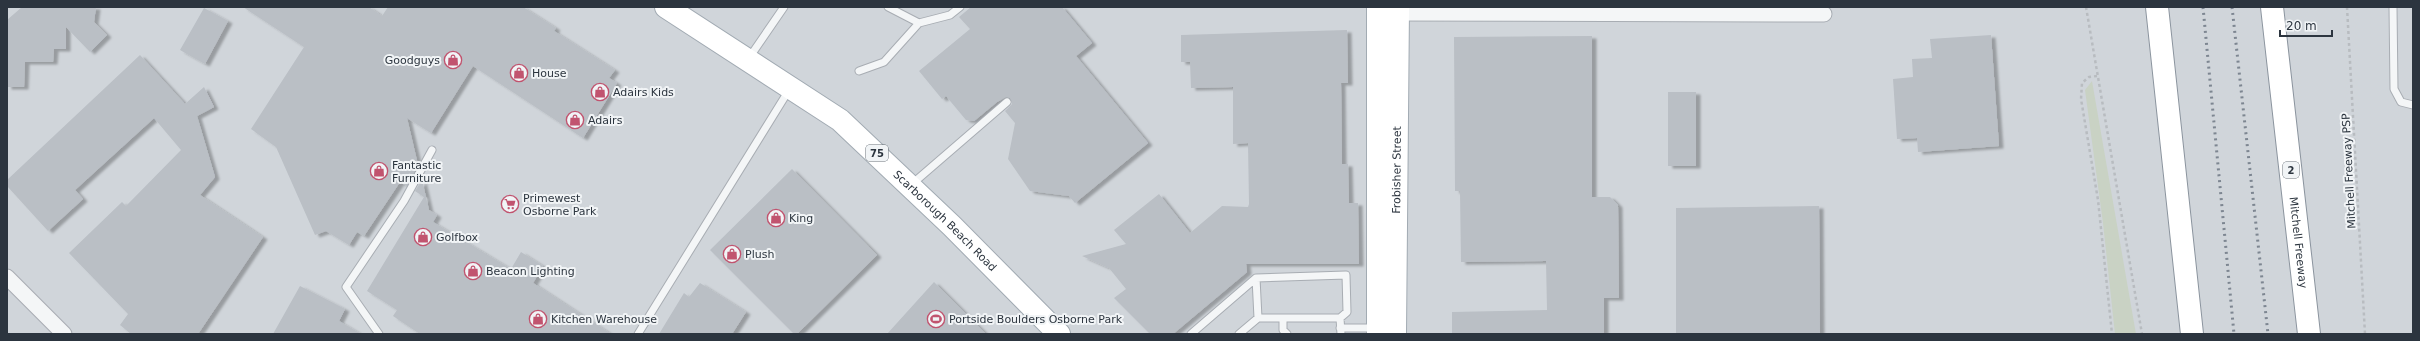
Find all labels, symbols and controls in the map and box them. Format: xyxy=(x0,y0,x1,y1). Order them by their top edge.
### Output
scale bar xyxy=(2280,12,2332,38)
text: 20 m xyxy=(2286,19,2317,33)
shop icon: Goodguys xyxy=(443,50,463,70)
place label: Goodguys xyxy=(385,54,440,67)
shop icon: House xyxy=(509,63,529,83)
place label: House xyxy=(532,67,567,80)
shop icon: Adairs Kids xyxy=(590,82,610,102)
place label: Adairs Kids xyxy=(613,86,674,99)
shop icon: Adairs xyxy=(565,110,585,130)
street label: Mitchell Freeway PSP xyxy=(2339,113,2359,229)
place label: Adairs xyxy=(588,114,623,127)
street label: Frobisher Street xyxy=(1390,125,1403,214)
road number: 75 xyxy=(866,145,888,161)
place label: Fantastic Furniture xyxy=(392,159,442,185)
shop icon: Fantastic Furniture xyxy=(369,161,389,181)
road number: 2 xyxy=(2283,162,2299,178)
street label: Scarborough Beach Road xyxy=(891,168,999,274)
place label: Primewest Osborne Park xyxy=(523,192,597,218)
supermarket icon: Primewest Osborne Park xyxy=(500,194,520,214)
street label: Mitchell Freeway xyxy=(2287,196,2310,289)
shop icon: King xyxy=(766,208,786,228)
place label: King xyxy=(789,212,813,225)
shop icon: Golfbox xyxy=(413,227,433,247)
place label: Golfbox xyxy=(436,231,479,244)
shop icon: Plush xyxy=(722,244,742,264)
place label: Plush xyxy=(745,248,774,261)
shop icon: Beacon Lighting xyxy=(463,261,483,281)
place label: Beacon Lighting xyxy=(486,265,575,278)
shop icon: Kitchen Warehouse xyxy=(528,309,548,329)
sports icon: Portside Boulders Osborne Park xyxy=(926,309,946,329)
place label: Kitchen Warehouse xyxy=(551,313,657,326)
place label: Portside Boulders Osborne Park xyxy=(949,313,1123,326)

